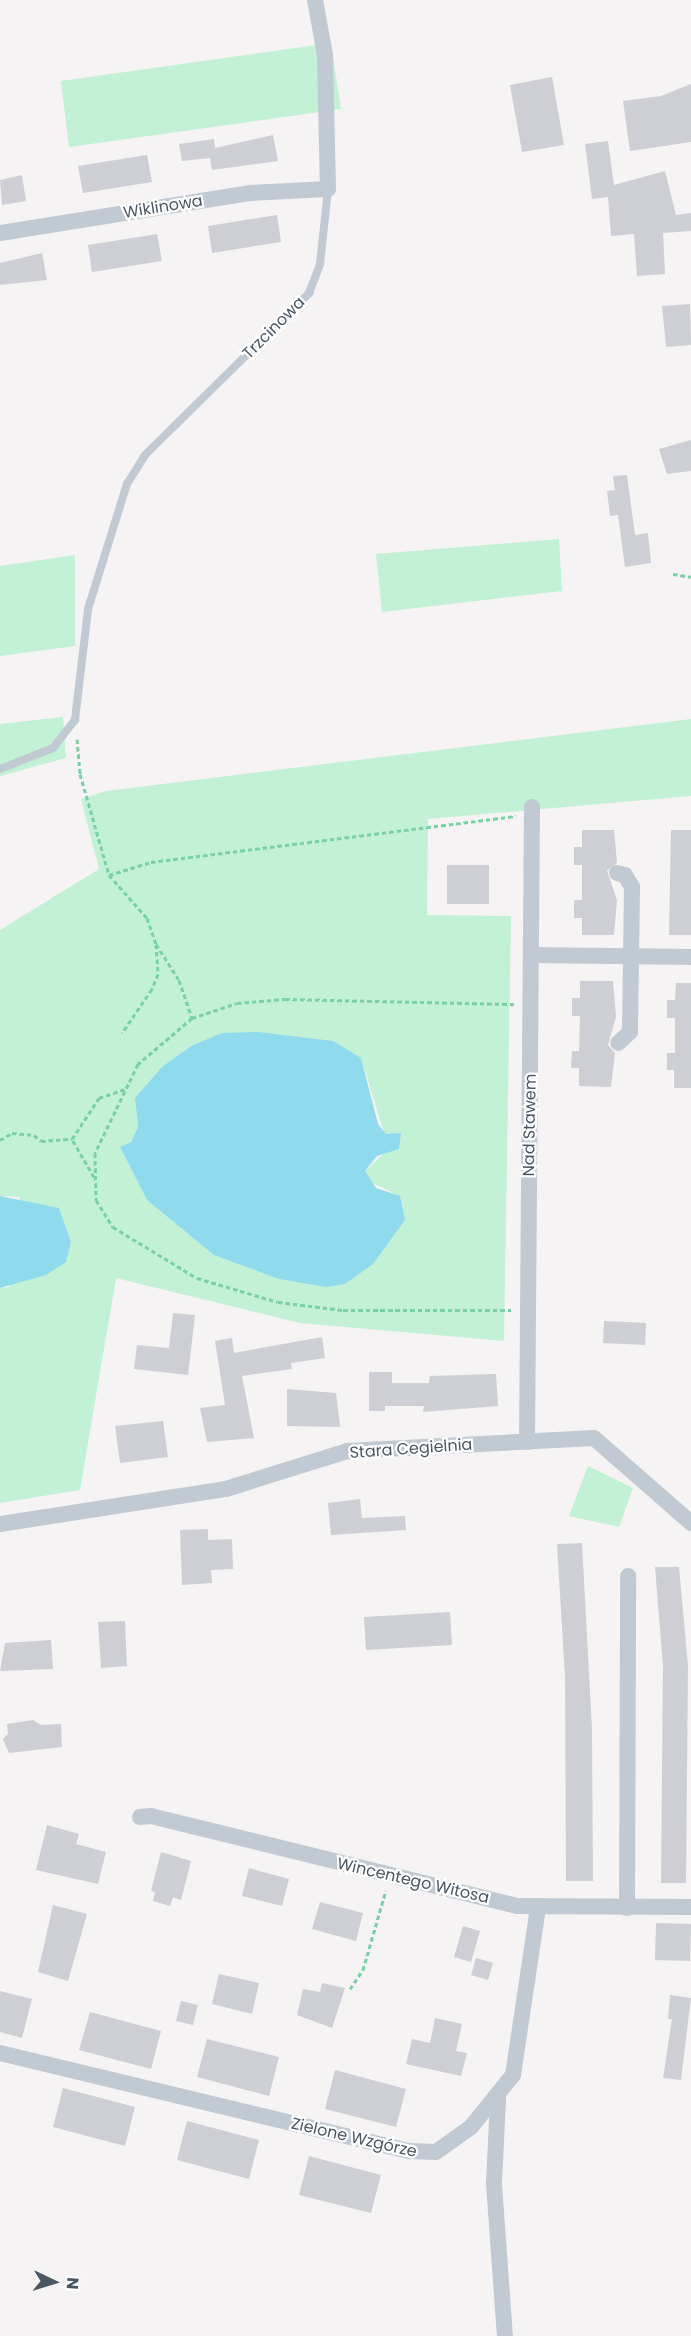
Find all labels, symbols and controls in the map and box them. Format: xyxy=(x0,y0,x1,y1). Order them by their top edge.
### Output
street label: Wiklinowa xyxy=(122,191,204,223)
street label: Trzcinowa xyxy=(239,293,309,363)
street label: Nad Stawem xyxy=(520,1073,540,1177)
street label: Stara Cegielnia xyxy=(349,1435,473,1463)
street label: Wincentego Witosa xyxy=(335,1854,491,1908)
street label: Zielone Wzgórze xyxy=(289,2114,419,2162)
north arrow xyxy=(24,2252,84,2312)
text: N xyxy=(61,2276,84,2290)

